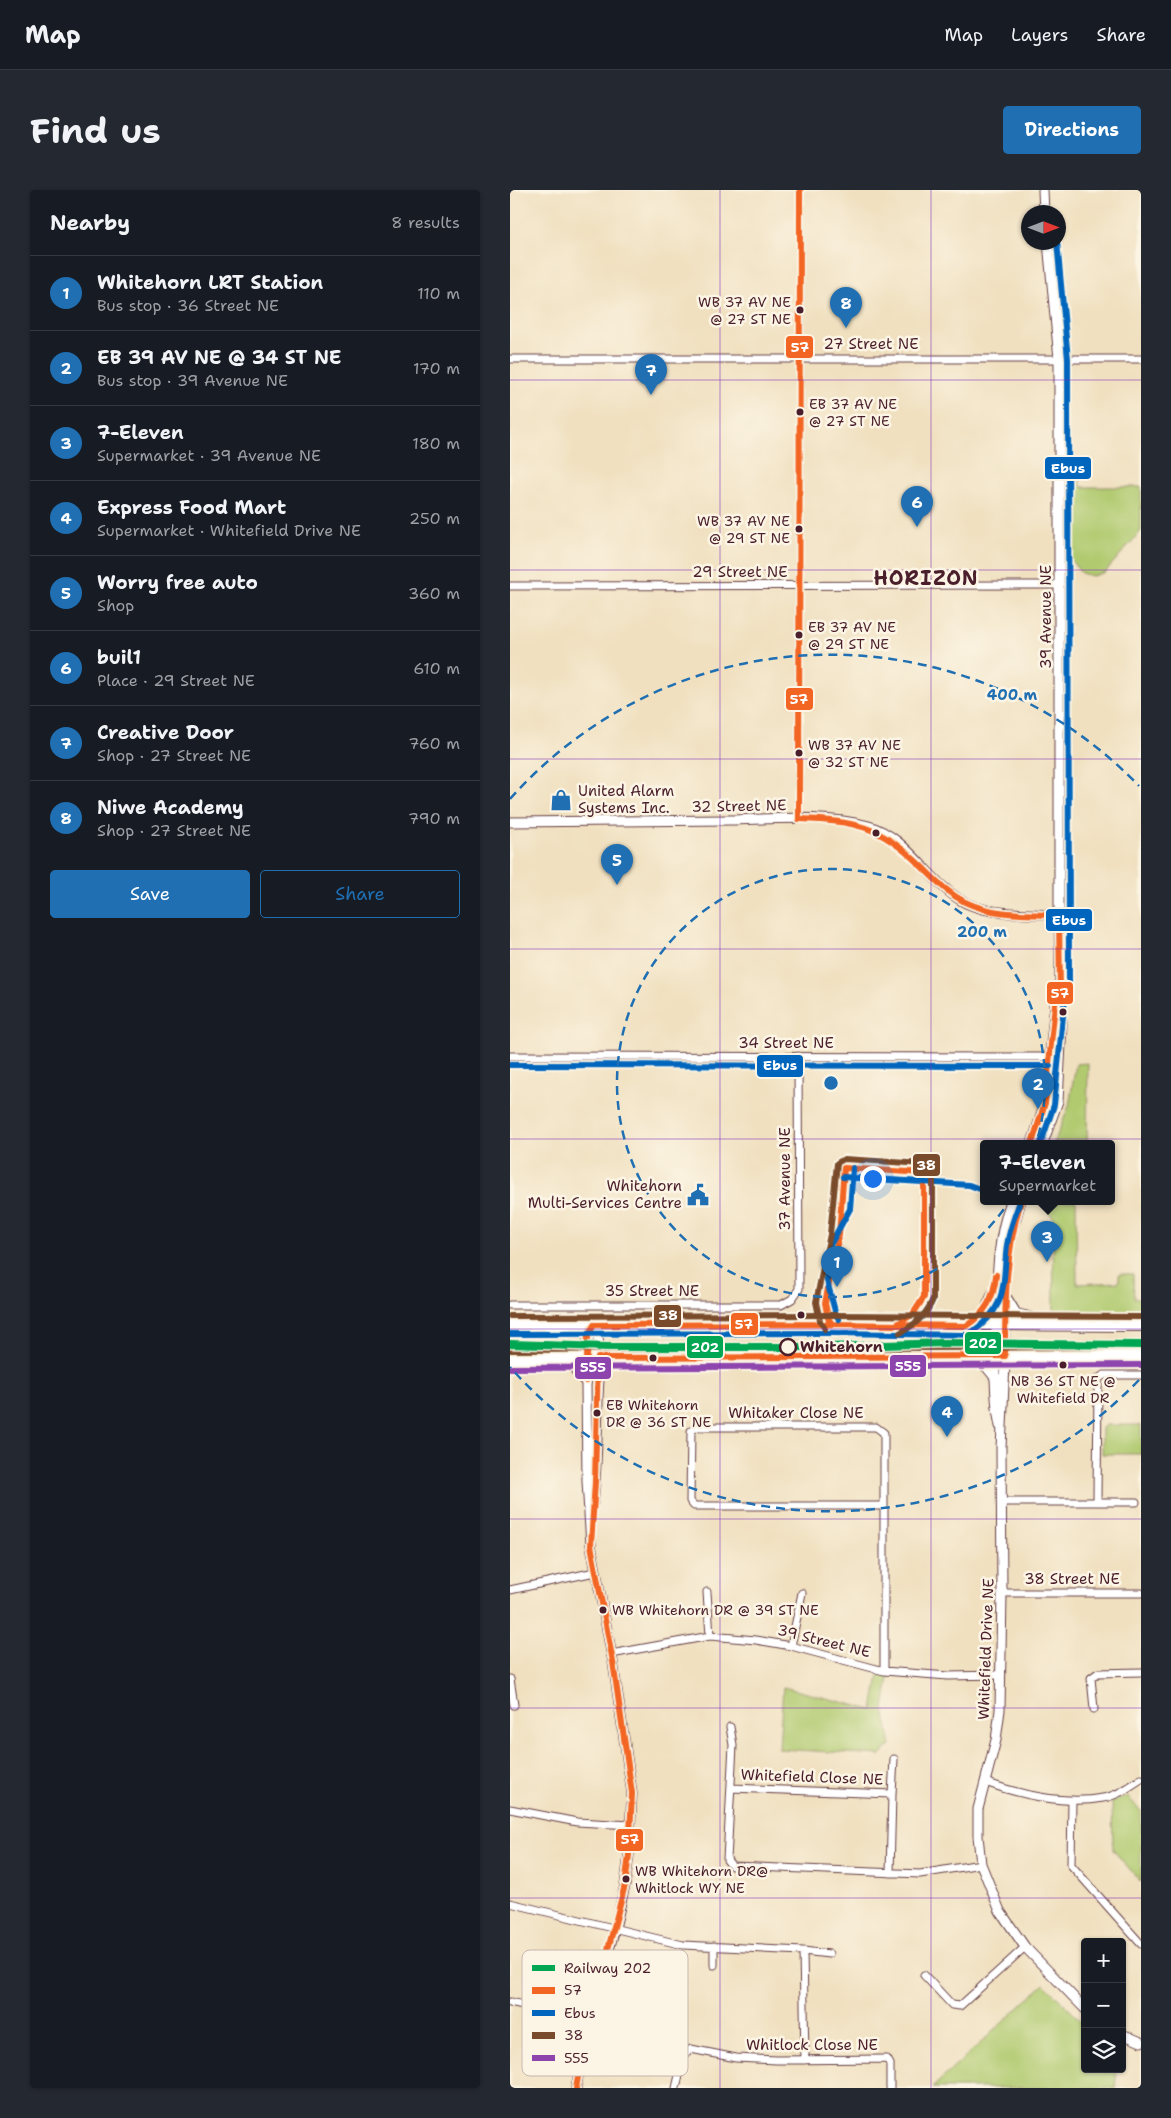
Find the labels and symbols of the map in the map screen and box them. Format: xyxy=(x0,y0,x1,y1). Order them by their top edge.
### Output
north arrow xyxy=(1021,205,1066,250)
pin: 8 xyxy=(830,287,862,328)
place label: WB 37 AV NE @ 27 ST NE xyxy=(698,293,791,328)
marker: WB 37 AV NE @ 27 ST NE xyxy=(795,305,805,315)
street label: 27 Street NE xyxy=(823,334,919,354)
line badge: 57 xyxy=(785,335,814,359)
text: 57 xyxy=(791,338,809,356)
pin: 7 xyxy=(635,354,667,395)
place label: EB 37 AV NE @ 27 ST NE xyxy=(809,395,897,430)
marker: EB 37 AV NE @ 27 ST NE xyxy=(795,407,805,417)
line badge: Ebus xyxy=(1044,456,1092,480)
text: Ebus xyxy=(1051,459,1085,477)
pin: 6 xyxy=(901,486,933,527)
place label: WB 37 AV NE @ 29 ST NE xyxy=(697,512,790,547)
marker: WB 37 AV NE @ 29 ST NE xyxy=(794,524,804,534)
street label: 29 Street NE xyxy=(692,562,788,582)
district label: HORIZON xyxy=(873,565,979,591)
street label: 39 Avenue NE xyxy=(1036,565,1056,669)
place label: EB 37 AV NE @ 29 ST NE xyxy=(808,618,896,653)
marker: EB 37 AV NE @ 29 ST NE xyxy=(794,630,804,640)
text: 400 m xyxy=(987,685,1037,705)
line badge: 57 xyxy=(785,687,814,711)
text: 57 xyxy=(790,690,808,708)
place label: WB 37 AV NE @ 32 ST NE xyxy=(808,736,901,771)
marker: WB 37 AV NE @ 32 ST NE xyxy=(794,748,804,758)
place label: United Alarm Systems Inc. xyxy=(578,781,674,818)
shop icon: United Alarm Systems Inc. xyxy=(548,787,574,813)
street label: 32 Street NE xyxy=(691,795,787,817)
unlabelled marker xyxy=(871,828,881,838)
pin: 5 xyxy=(601,844,633,885)
line badge: Ebus xyxy=(1045,908,1093,932)
text: Ebus xyxy=(1052,911,1086,929)
text: 200 m xyxy=(957,922,1007,942)
line badge: 57 xyxy=(1046,981,1074,1005)
text: 57 xyxy=(1051,984,1069,1002)
unlabelled marker xyxy=(1058,1007,1068,1017)
street label: 34 Street NE xyxy=(738,1033,834,1053)
line badge: Ebus xyxy=(756,1054,804,1078)
text: Ebus xyxy=(763,1056,797,1074)
pin: 2 xyxy=(1022,1068,1054,1109)
centre of rings xyxy=(822,1074,840,1092)
street label: 37 Avenue NE xyxy=(775,1127,795,1231)
line badge: 38 xyxy=(912,1153,941,1177)
text: 38 xyxy=(916,1156,936,1174)
your location xyxy=(860,1166,886,1192)
place label: Whitehorn Multi-Services Centre xyxy=(528,1176,682,1213)
public building icon: Whitehorn Multi-Services Centre xyxy=(685,1182,711,1208)
pin: 3 xyxy=(1031,1221,1063,1262)
pin: 1 xyxy=(821,1246,853,1287)
street label: 35 Street NE xyxy=(605,1281,699,1301)
line badge: 38 xyxy=(653,1304,682,1328)
text: 38 xyxy=(658,1306,678,1324)
unlabelled marker xyxy=(796,1310,806,1320)
line badge: 57 xyxy=(730,1312,759,1336)
text: 57 xyxy=(735,1315,753,1333)
line badge: 202 xyxy=(964,1331,1002,1355)
text: 202 xyxy=(969,1334,997,1352)
line badge: 202 xyxy=(686,1335,724,1359)
place label: Whitehorn xyxy=(800,1337,883,1357)
text: 202 xyxy=(691,1338,719,1356)
marker: Whitehorn xyxy=(779,1338,797,1356)
unlabelled marker xyxy=(648,1353,658,1363)
line badge: 555 xyxy=(889,1354,927,1378)
line badge: 555 xyxy=(574,1356,612,1380)
text: 555 xyxy=(895,1357,921,1375)
text: 555 xyxy=(580,1358,606,1376)
marker: NB 36 ST NE @ Whitefield DR xyxy=(1058,1360,1068,1370)
place label: NB 36 ST NE @ Whitefield DR xyxy=(1010,1372,1116,1407)
place label: EB Whitehorn DR @ 36 ST NE xyxy=(606,1396,711,1431)
pin: 4 xyxy=(931,1396,963,1437)
street label: Whitaker Close NE xyxy=(728,1403,864,1423)
marker: EB Whitehorn DR @ 36 ST NE xyxy=(592,1408,602,1418)
street label: 38 Street NE xyxy=(1024,1569,1120,1589)
street label: Whitefield Drive NE xyxy=(974,1578,998,1720)
place label: WB Whitehorn DR @ 39 ST NE xyxy=(612,1601,819,1619)
marker: WB Whitehorn DR @ 39 ST NE xyxy=(598,1605,608,1615)
street label: 39 Street NE xyxy=(775,1620,873,1662)
street label: Whitefield Close NE xyxy=(740,1765,884,1789)
line badge: 57 xyxy=(615,1828,644,1852)
text: 57 xyxy=(621,1830,639,1848)
place label: WB Whitehorn DR@ Whitlock WY NE xyxy=(635,1862,768,1897)
marker: WB Whitehorn DR@ Whitlock WY NE xyxy=(621,1874,631,1884)
legend xyxy=(522,1950,688,2076)
text: Railway 202 xyxy=(564,1959,651,1977)
text: 57 xyxy=(564,1981,582,1999)
text: Ebus xyxy=(564,2004,596,2022)
text: 38 xyxy=(564,2026,583,2044)
street label: Whitlock Close NE xyxy=(746,2035,878,2055)
text: 555 xyxy=(564,2049,589,2067)

